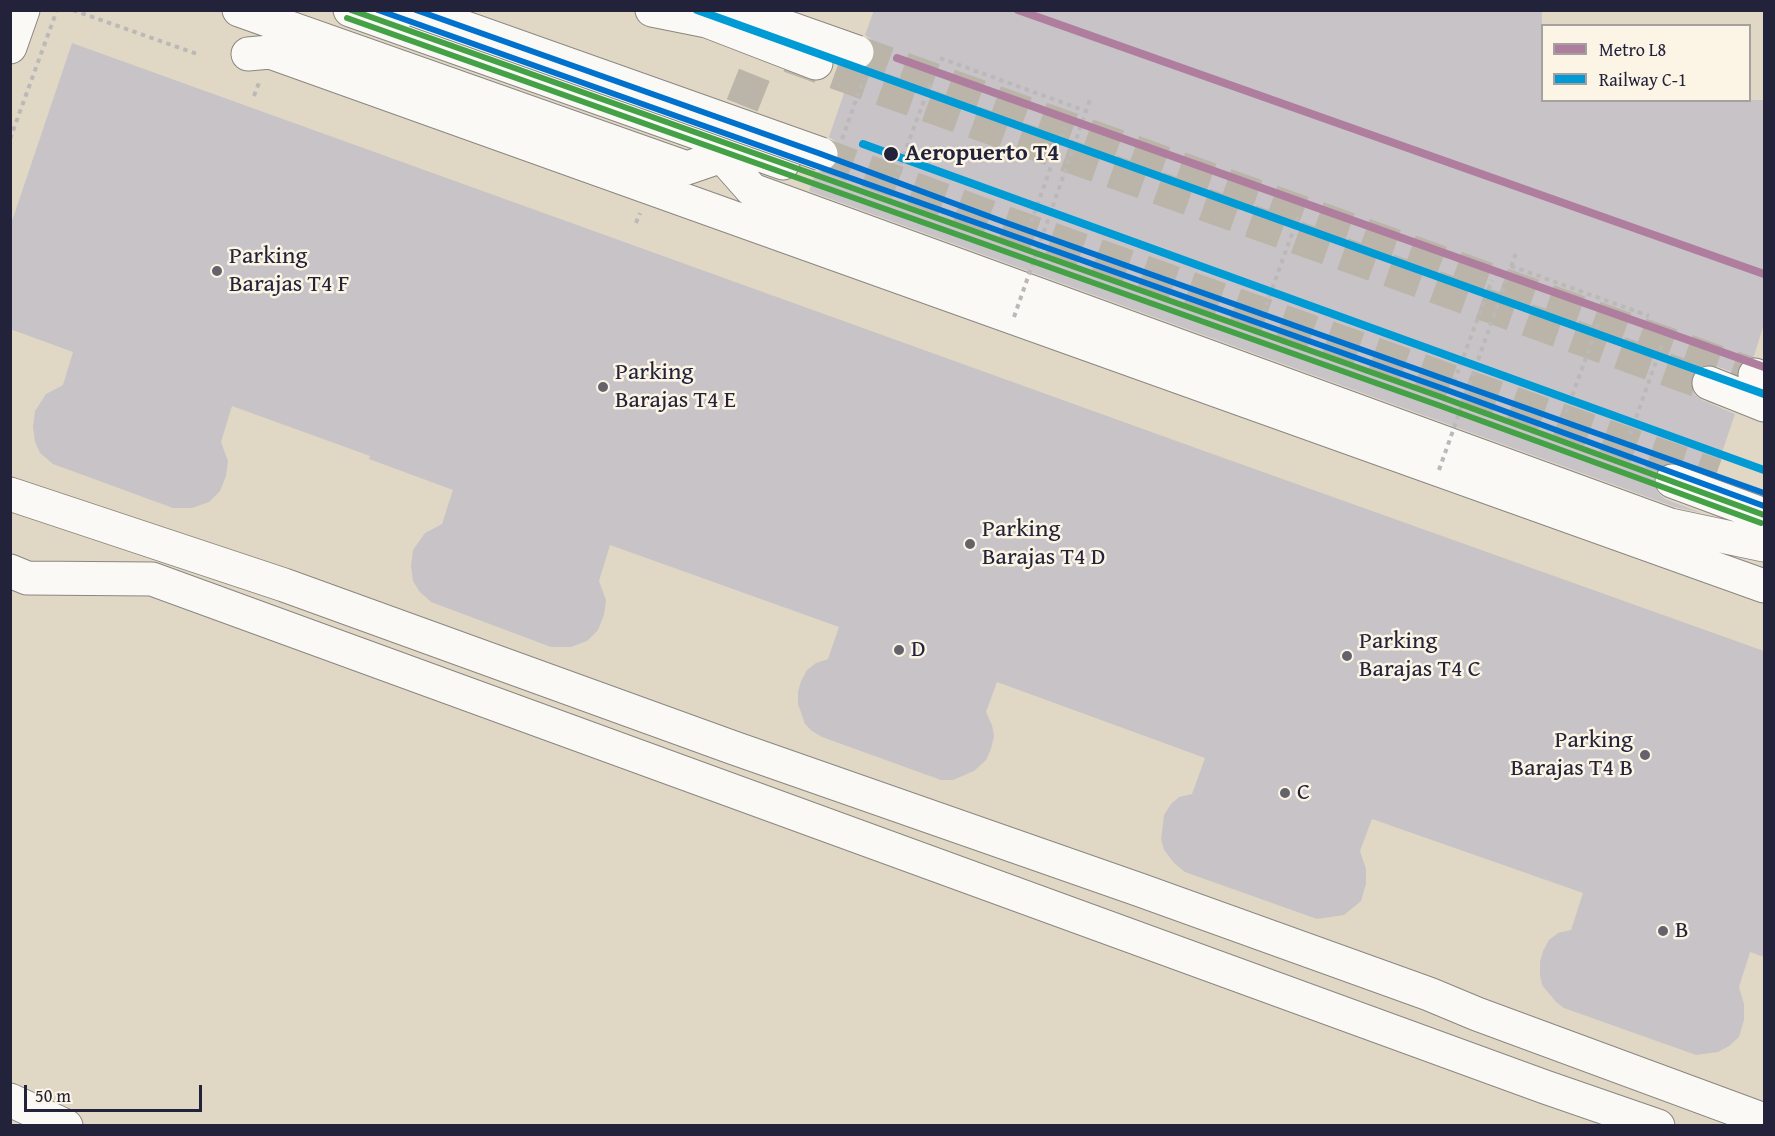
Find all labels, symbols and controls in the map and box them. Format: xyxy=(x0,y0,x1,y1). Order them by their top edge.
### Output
legend xyxy=(1541,24,1751,102)
text: Metro L8 xyxy=(1599,36,1666,63)
text: Railway C-1 xyxy=(1599,66,1687,93)
place label: Aeropuerto T4 xyxy=(905,140,1060,168)
marker: Aeropuerto T4 xyxy=(882,145,900,163)
place label: Parking Barajas T4 F xyxy=(229,243,350,299)
marker: Parking Barajas T4 F xyxy=(210,264,224,278)
place label: Parking Barajas T4 E xyxy=(615,359,736,415)
marker: Parking Barajas T4 E xyxy=(596,380,610,394)
place label: Parking Barajas T4 D xyxy=(982,516,1105,572)
marker: Parking Barajas T4 D xyxy=(963,537,977,551)
place label: Parking Barajas T4 C xyxy=(1359,628,1481,684)
place label: D xyxy=(911,636,926,664)
marker: D xyxy=(892,643,906,657)
marker: Parking Barajas T4 C xyxy=(1340,649,1354,663)
place label: Parking Barajas T4 B xyxy=(1511,727,1633,783)
marker: Parking Barajas T4 B xyxy=(1638,748,1652,762)
place label: C xyxy=(1297,779,1310,807)
marker: C xyxy=(1278,786,1292,800)
place label: B xyxy=(1675,917,1689,945)
marker: B xyxy=(1656,924,1670,938)
scale bar xyxy=(27,1073,206,1111)
text: 50 m xyxy=(35,1082,71,1109)

